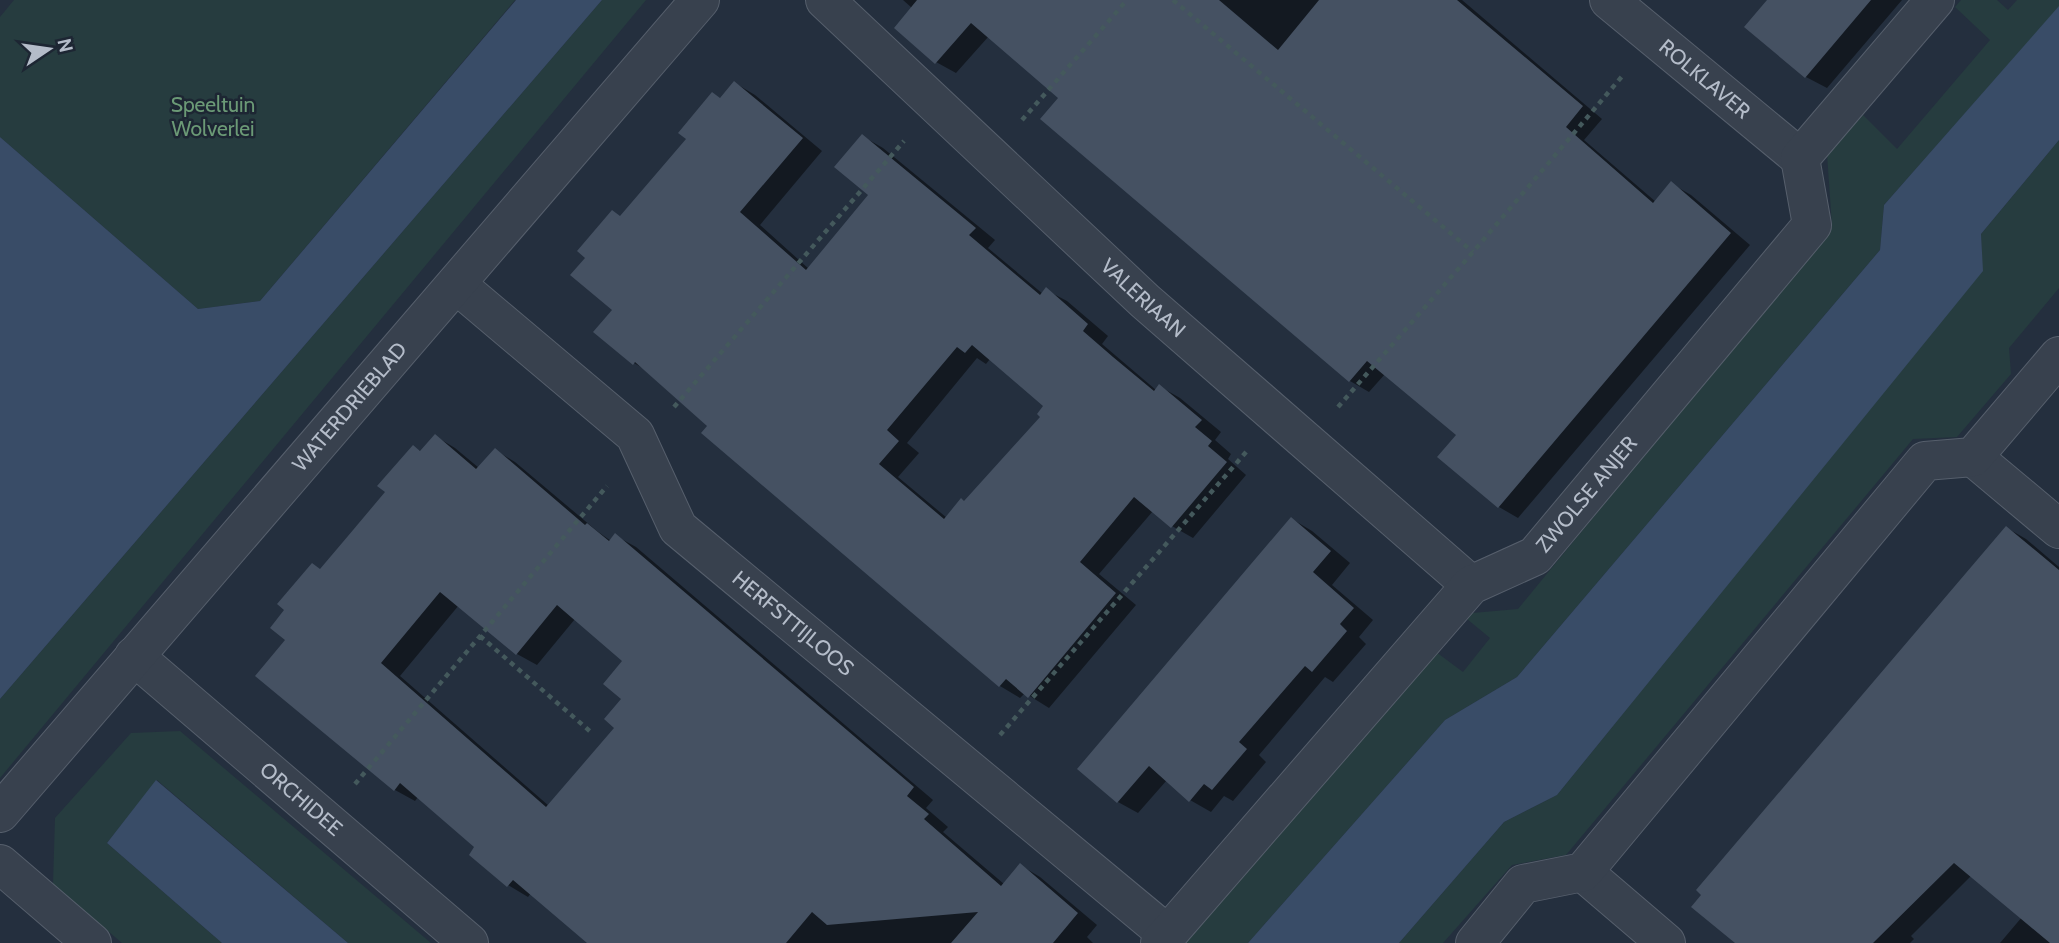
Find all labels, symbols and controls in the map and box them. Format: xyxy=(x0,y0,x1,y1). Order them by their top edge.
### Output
north arrow xyxy=(14,14,84,84)
street label: ROLKLAVER xyxy=(1654,34,1756,124)
text: N xyxy=(52,36,78,54)
park label: Speeltuin Wolverlei xyxy=(171,92,255,141)
street label: VALERIAAN xyxy=(1096,253,1191,343)
street label: WATERDRIEBLAD xyxy=(287,337,412,476)
street label: ZWOLSE ANJER xyxy=(1530,430,1642,557)
street label: HERFSTTIJLOOS xyxy=(727,565,859,681)
street label: ORCHIDEE xyxy=(255,757,348,841)

